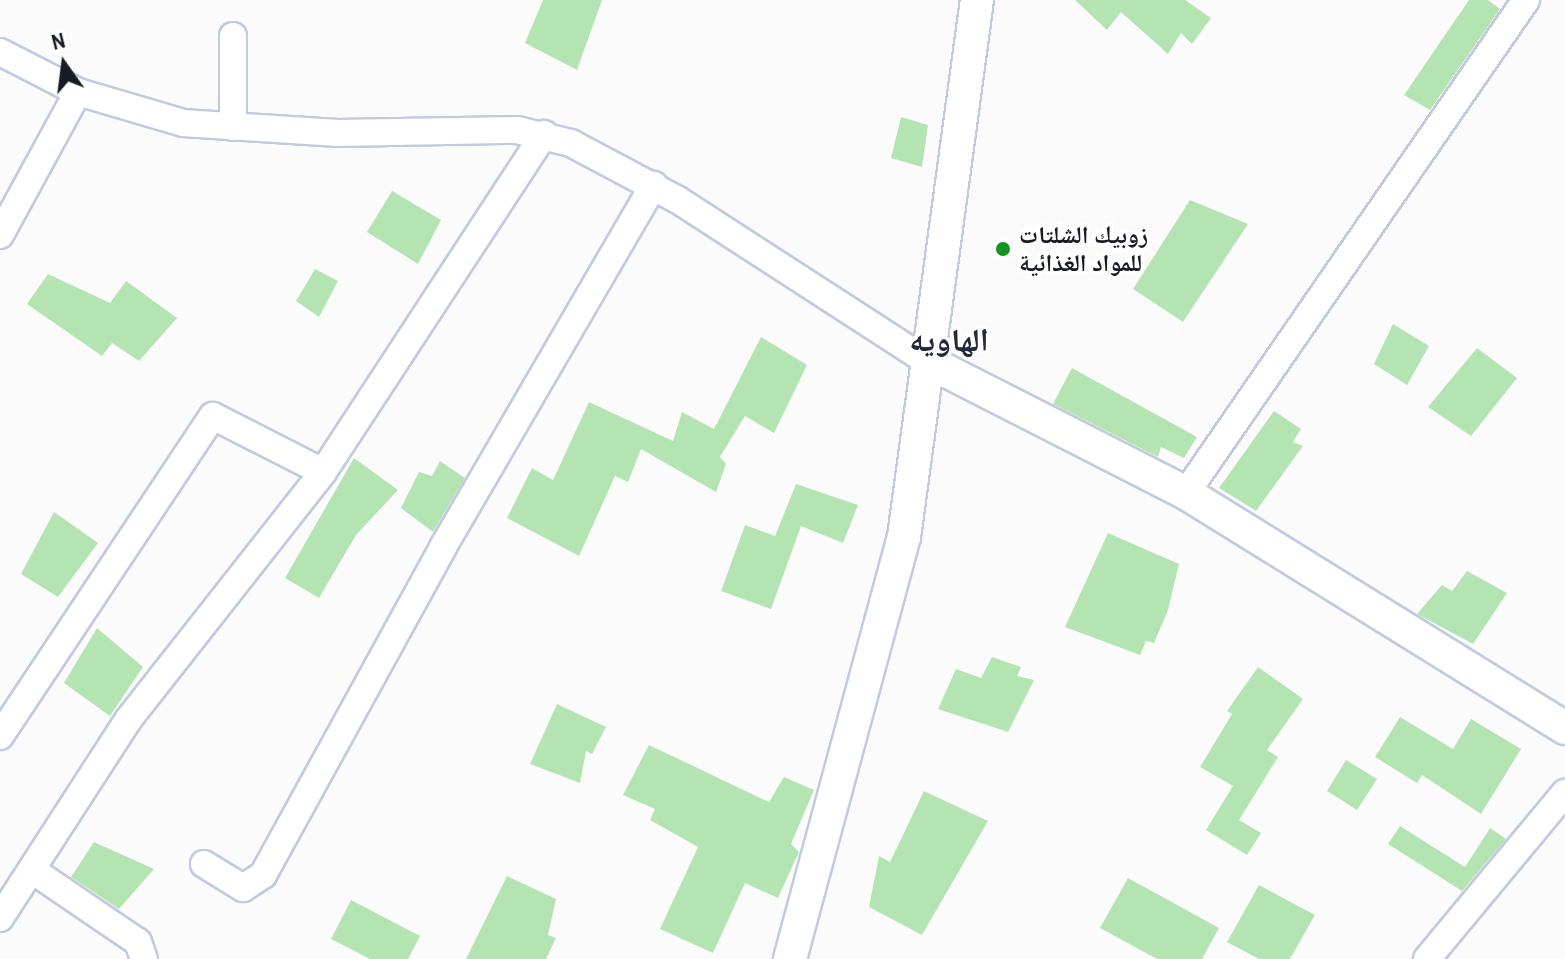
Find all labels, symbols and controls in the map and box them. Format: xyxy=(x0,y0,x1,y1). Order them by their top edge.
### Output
north arrow xyxy=(24,24,104,104)
text: N xyxy=(48,25,68,57)
place label: زوبيك الشلتات للمواد الغذائية xyxy=(1019,221,1148,277)
marker: زوبيك الشلتات للمواد الغذائية xyxy=(994,240,1012,258)
district label: الهاويه xyxy=(909,321,989,359)

